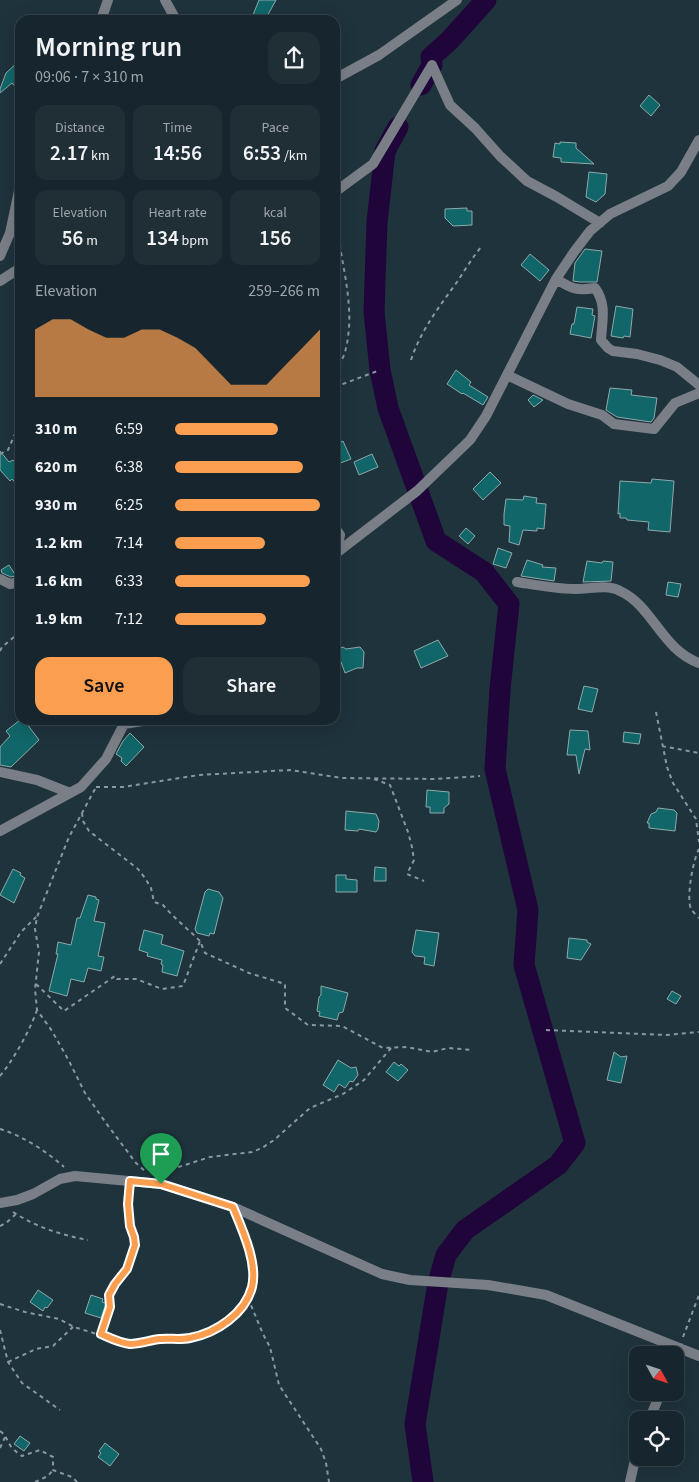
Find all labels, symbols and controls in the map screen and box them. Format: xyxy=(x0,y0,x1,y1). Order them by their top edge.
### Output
text: Morning run xyxy=(35,27,182,67)
button: share xyxy=(268,32,320,84)
text: 09:06 · 7 × 310 m xyxy=(35,66,144,88)
text: Distance xyxy=(55,118,105,138)
text: Time xyxy=(163,118,192,138)
text: Pace xyxy=(261,118,289,138)
text: 2.17 xyxy=(50,138,88,168)
text: 14:56 xyxy=(153,138,202,168)
text: 6:53 xyxy=(243,138,281,168)
text: km xyxy=(88,146,110,166)
text: /km xyxy=(281,146,307,166)
text: Elevation xyxy=(53,203,107,223)
text: Heart rate xyxy=(148,203,207,223)
text: kcal xyxy=(263,203,287,223)
text: 56 xyxy=(62,223,83,253)
text: 134 xyxy=(146,223,179,253)
text: 156 xyxy=(259,223,291,253)
text: m xyxy=(83,231,98,251)
text: bpm xyxy=(179,231,209,251)
text: Elevation xyxy=(35,280,97,302)
text: 259–266 m xyxy=(248,280,320,302)
text: 310 m xyxy=(35,418,77,440)
text: 6:59 xyxy=(115,418,143,440)
text: 620 m xyxy=(35,456,77,478)
text: 6:38 xyxy=(115,456,143,478)
text: 930 m xyxy=(35,494,77,516)
text: 6:25 xyxy=(115,494,143,516)
text: 1.2 km xyxy=(35,532,82,554)
text: 7:14 xyxy=(115,532,143,554)
text: 1.6 km xyxy=(35,570,82,592)
text: 6:33 xyxy=(115,570,143,592)
text: 1.9 km xyxy=(35,608,82,630)
text: 7:12 xyxy=(115,608,143,630)
button: Save xyxy=(35,657,173,715)
button: Share xyxy=(183,657,320,715)
pin xyxy=(140,1133,182,1184)
icon: arrive xyxy=(147,1140,175,1168)
north arrow xyxy=(629,1346,684,1401)
map controls xyxy=(629,1346,684,1466)
button: locate xyxy=(629,1411,684,1466)

